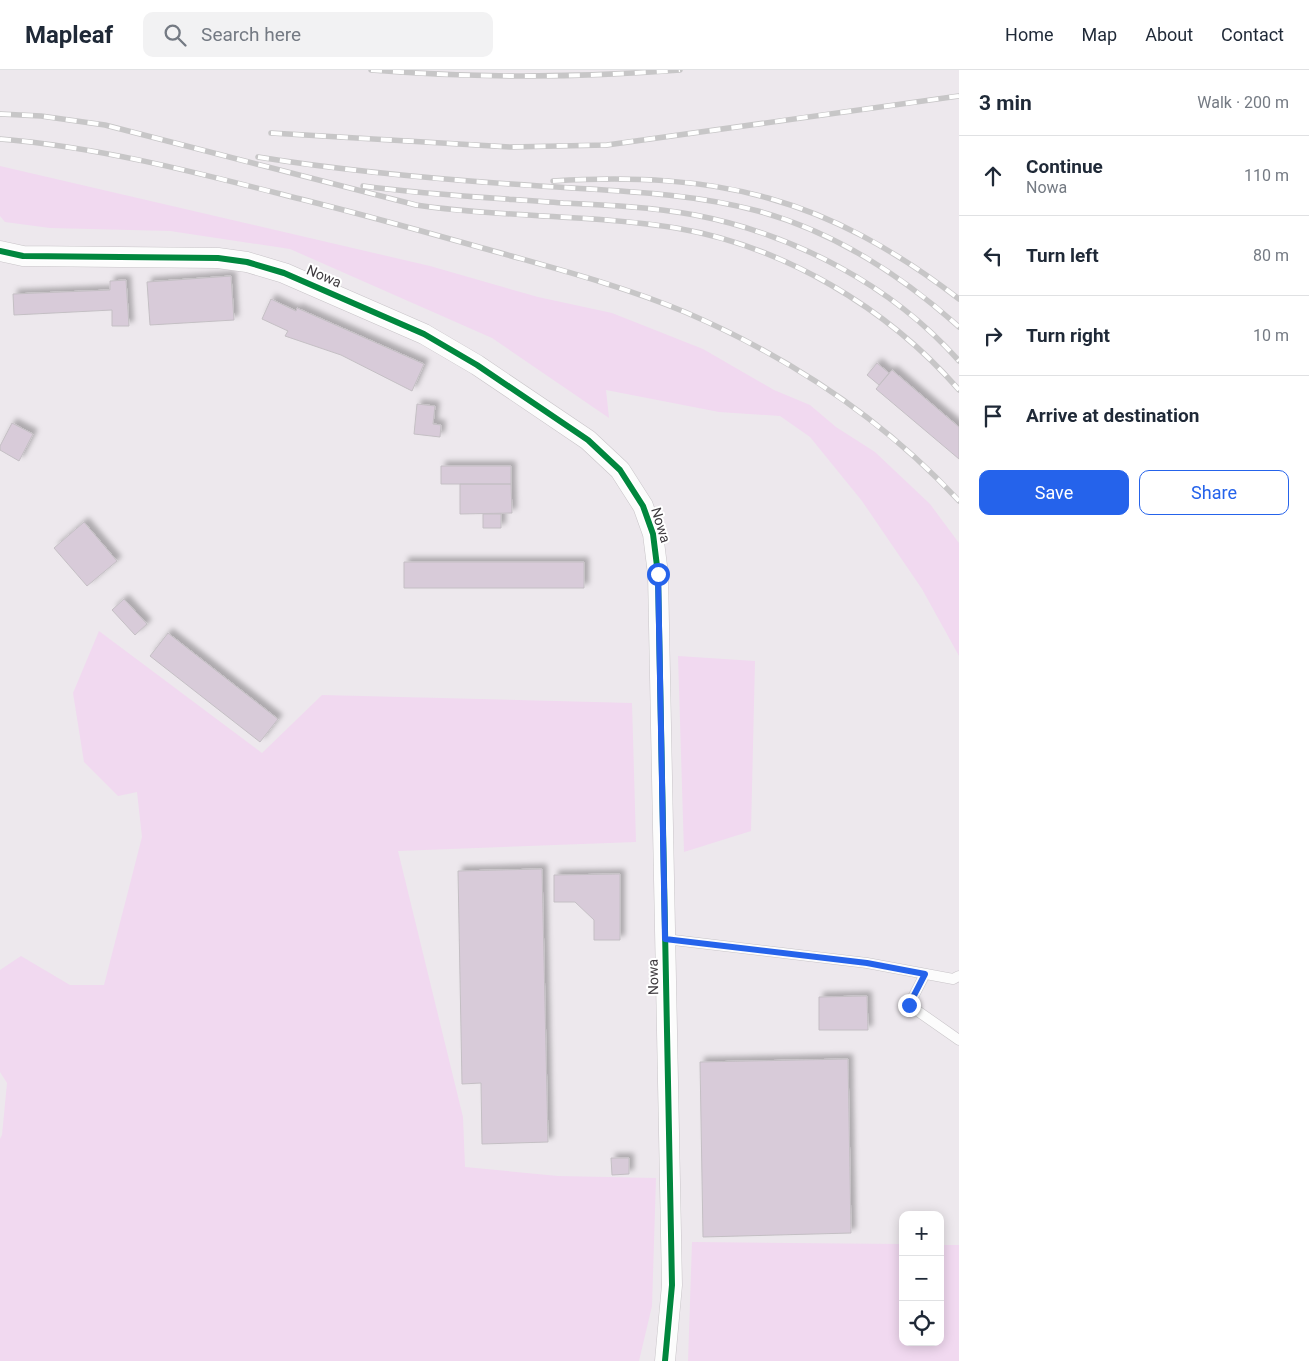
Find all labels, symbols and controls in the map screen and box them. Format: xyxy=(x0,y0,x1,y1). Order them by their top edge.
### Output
search box xyxy=(143,12,493,57)
text: Mapleaf xyxy=(25,21,113,49)
icon: search xyxy=(161,21,189,49)
text: Search here xyxy=(201,23,301,46)
text: Home xyxy=(1005,24,1054,45)
text: Map xyxy=(1082,24,1117,45)
text: About xyxy=(1145,24,1193,45)
text: Contact xyxy=(1221,24,1284,45)
text: 3 min xyxy=(979,91,1032,115)
text: Walk · 200 m xyxy=(1197,93,1289,112)
text: Continue xyxy=(1026,155,1103,178)
icon: ahead xyxy=(979,162,1007,190)
text: 110 m xyxy=(1244,166,1289,185)
text: Nowa xyxy=(1026,178,1067,197)
icon: left xyxy=(979,242,1007,270)
text: Turn left xyxy=(1026,244,1099,267)
text: 80 m xyxy=(1253,246,1289,265)
street label: Nowa xyxy=(304,262,344,290)
icon: right xyxy=(979,322,1007,350)
text: Turn right xyxy=(1026,324,1110,347)
text: 10 m xyxy=(1253,326,1289,345)
icon: arrive xyxy=(979,402,1007,430)
text: Arrive at destination xyxy=(1026,404,1199,427)
button: Save xyxy=(979,470,1129,515)
button: Share xyxy=(1139,470,1289,515)
street label: Nowa xyxy=(648,505,674,545)
route start xyxy=(647,563,670,586)
street label: Nowa xyxy=(645,959,661,995)
route end xyxy=(898,994,921,1017)
map controls xyxy=(899,1211,944,1346)
button: + xyxy=(899,1211,944,1256)
button: − xyxy=(899,1256,944,1301)
button: locate xyxy=(899,1301,944,1346)

